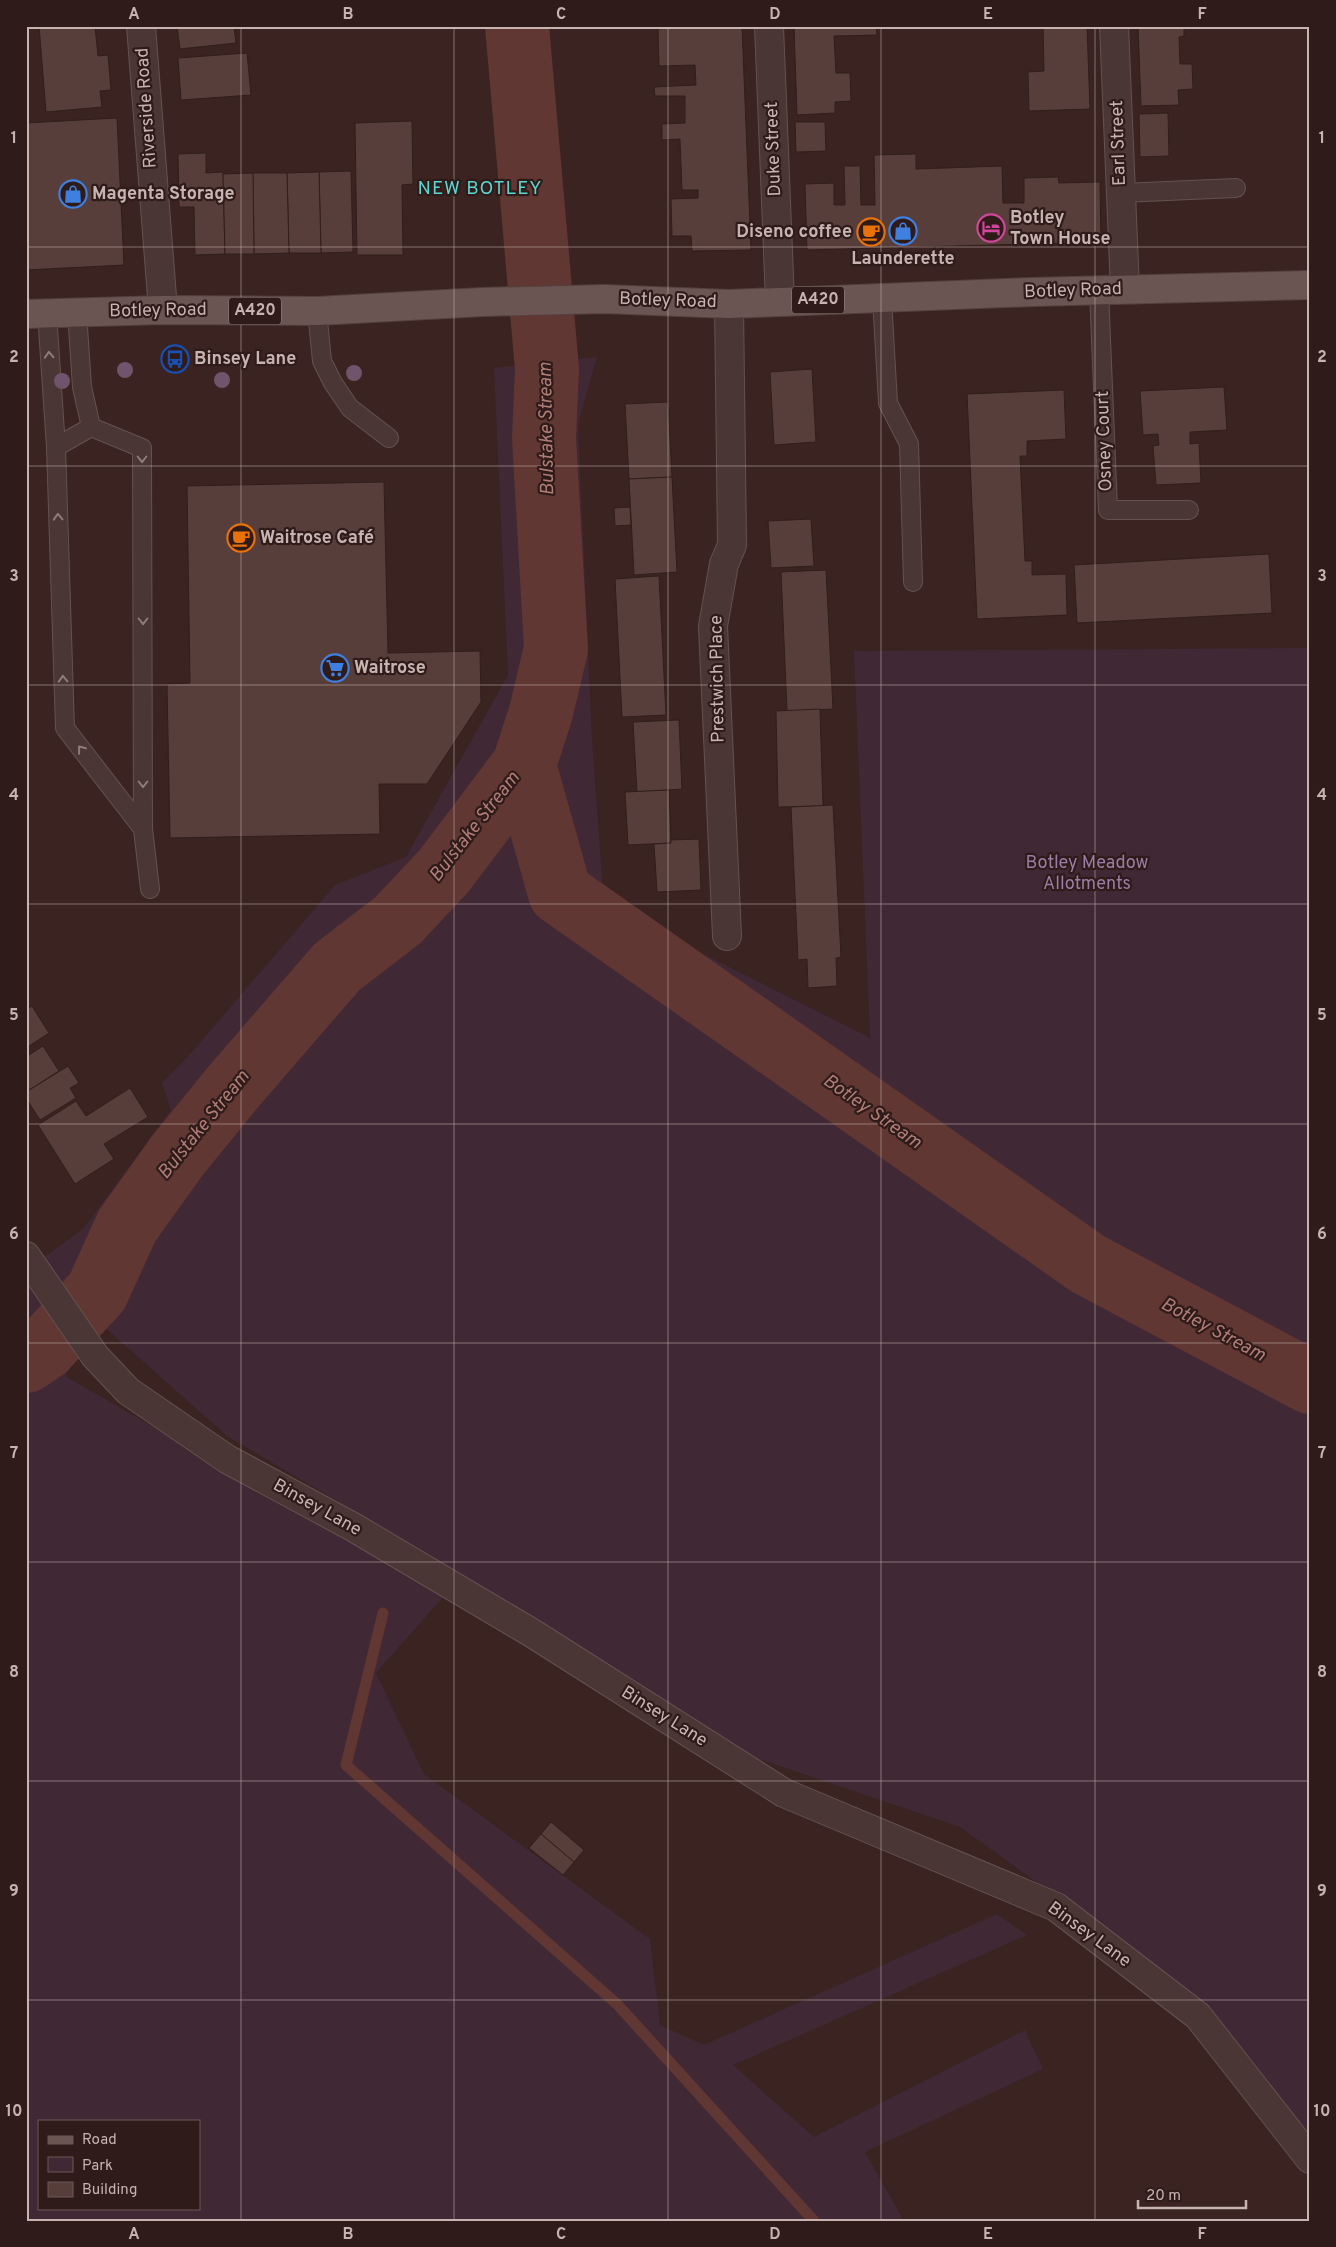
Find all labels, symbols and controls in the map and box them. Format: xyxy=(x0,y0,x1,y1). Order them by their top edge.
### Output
text: A xyxy=(128,5,140,25)
text: B xyxy=(342,5,354,25)
text: C xyxy=(556,5,566,25)
text: D xyxy=(769,5,781,25)
text: E xyxy=(983,5,993,25)
text: F xyxy=(1197,5,1207,25)
street label: Riverside Road xyxy=(131,47,163,169)
street label: Earl Street xyxy=(1106,100,1132,186)
street label: Duke Street xyxy=(761,101,787,197)
text: 1 xyxy=(11,129,17,149)
text: 1 xyxy=(1319,129,1325,149)
district label: NEW BOTLEY xyxy=(418,177,543,201)
shop icon: Magenta Storage xyxy=(58,179,88,209)
place label: Magenta Storage xyxy=(92,183,234,206)
place label: Botley Town House xyxy=(1010,207,1110,251)
hotel icon: Botley Town House xyxy=(976,213,1006,243)
shop icon: Launderette xyxy=(888,216,918,246)
cafe icon: Diseno coffee xyxy=(856,217,886,247)
place label: Diseno coffee xyxy=(736,221,852,244)
place label: Launderette xyxy=(851,248,955,271)
street label: Botley Road xyxy=(1024,278,1122,304)
road number: A420 xyxy=(792,286,844,314)
street label: Botley Road xyxy=(619,288,717,314)
road number: A420 xyxy=(229,298,281,324)
street label: Botley Road xyxy=(109,299,207,323)
bus stop icon: Binsey Lane xyxy=(160,344,190,374)
text: 2 xyxy=(9,348,19,368)
place label: Binsey Lane xyxy=(194,348,296,371)
text: 2 xyxy=(1317,348,1327,368)
one-way arrow xyxy=(44,350,54,358)
water label: Bulstake Stream xyxy=(534,362,560,496)
street label: Osney Court xyxy=(1092,390,1118,492)
one-way arrow xyxy=(137,456,147,463)
one-way arrow xyxy=(53,513,63,520)
cafe icon: Waitrose Café xyxy=(226,523,256,553)
place label: Waitrose Café xyxy=(260,527,374,550)
text: 3 xyxy=(9,567,19,587)
text: 3 xyxy=(1317,567,1327,587)
street label: Prestwich Place xyxy=(705,615,731,743)
one-way arrow xyxy=(138,618,148,626)
supermarket icon: Waitrose xyxy=(320,653,350,683)
place label: Waitrose xyxy=(354,657,426,680)
one-way arrow xyxy=(58,675,69,683)
one-way arrow xyxy=(78,745,87,755)
water label: Bulstake Stream xyxy=(424,767,526,887)
one-way arrow xyxy=(138,780,148,788)
text: 4 xyxy=(9,786,19,806)
text: 4 xyxy=(1317,786,1327,806)
park label: Botley Meadow Allotments xyxy=(1026,852,1149,896)
text: 5 xyxy=(9,1006,19,1026)
text: 5 xyxy=(1317,1006,1327,1026)
water label: Bulstake Stream xyxy=(153,1065,256,1184)
water label: Botley Stream xyxy=(818,1069,926,1155)
text: 6 xyxy=(9,1225,19,1245)
text: 6 xyxy=(1317,1225,1327,1245)
water label: Botley Stream xyxy=(1157,1292,1270,1368)
text: 7 xyxy=(10,1444,18,1464)
text: 7 xyxy=(1318,1444,1326,1464)
street label: Binsey Lane xyxy=(269,1474,365,1542)
text: 8 xyxy=(9,1663,19,1683)
text: 8 xyxy=(1317,1663,1327,1683)
street label: Binsey Lane xyxy=(616,1681,712,1753)
text: 9 xyxy=(9,1882,19,1902)
text: 9 xyxy=(1317,1882,1327,1902)
street label: Binsey Lane xyxy=(1043,1897,1135,1973)
text: 10 xyxy=(6,2102,22,2122)
text: 10 xyxy=(1314,2102,1330,2122)
legend xyxy=(38,2120,200,2210)
text: Road xyxy=(82,2131,117,2150)
text: Park xyxy=(82,2157,113,2176)
scale bar xyxy=(1138,2177,1246,2209)
text: Building xyxy=(82,2181,137,2200)
text: 20 m xyxy=(1146,2187,1181,2206)
text: A xyxy=(128,2225,140,2245)
text: B xyxy=(342,2225,354,2245)
text: C xyxy=(556,2225,566,2245)
text: D xyxy=(769,2225,781,2245)
text: E xyxy=(983,2225,993,2245)
text: F xyxy=(1197,2225,1207,2245)

